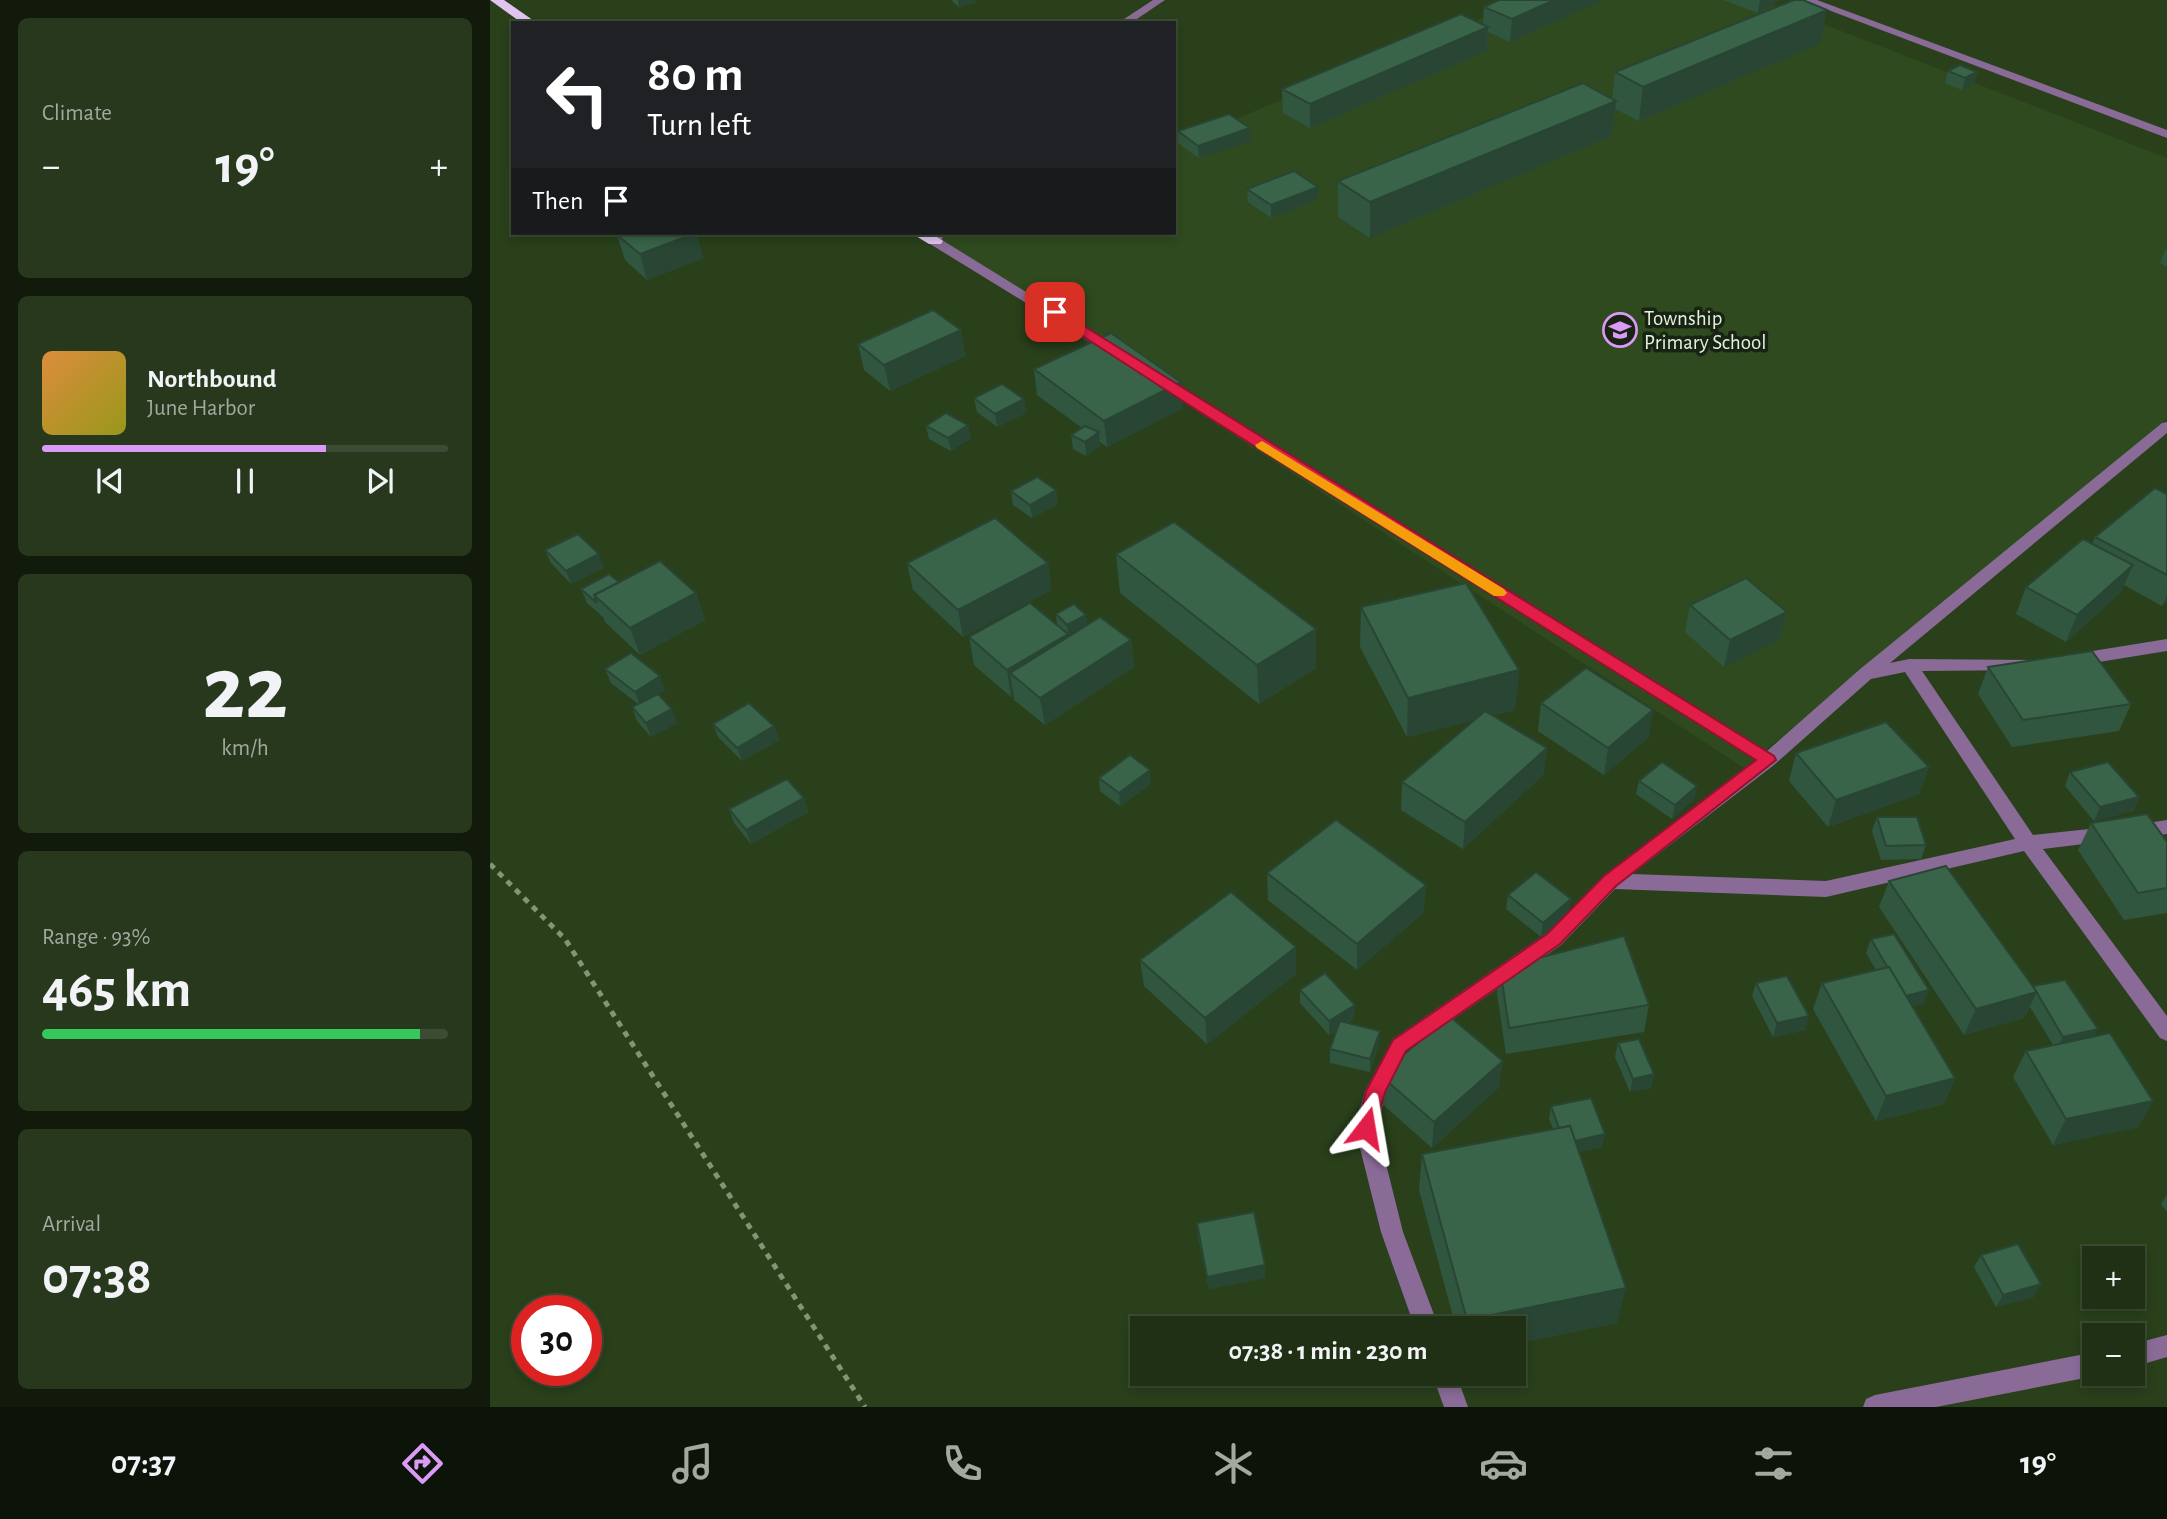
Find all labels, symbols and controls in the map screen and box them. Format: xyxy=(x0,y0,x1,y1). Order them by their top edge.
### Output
icon: left xyxy=(532,49,623,140)
text: 80 m xyxy=(647,51,744,100)
text: Climate xyxy=(42,102,112,125)
text: Turn left xyxy=(647,109,751,141)
text: 19° xyxy=(215,140,275,192)
text: − xyxy=(42,148,60,186)
text: + xyxy=(430,148,448,186)
icon: arrive xyxy=(597,182,635,220)
text: Then xyxy=(532,188,583,214)
pin xyxy=(1025,282,1085,342)
icon: arrive xyxy=(1036,293,1074,331)
place label: Township Primary School xyxy=(1644,308,1767,353)
school or university icon: Township Primary School xyxy=(1601,311,1639,349)
text: Northbound xyxy=(147,366,276,392)
text: June Harbor xyxy=(147,397,255,420)
icon: previous xyxy=(91,462,129,500)
icon: pause xyxy=(226,462,264,500)
icon: next xyxy=(361,462,399,500)
text: 22 xyxy=(202,644,288,735)
text: km/h xyxy=(221,737,269,760)
text: Range · 93% xyxy=(42,926,150,949)
text: 465 km xyxy=(42,964,191,1016)
position arrow xyxy=(1329,1091,1403,1165)
text: Arrival xyxy=(42,1213,101,1236)
map controls xyxy=(2082,1246,2145,1386)
button: + xyxy=(2082,1246,2145,1309)
text: 07:38 xyxy=(42,1251,152,1303)
speed limit sign: 30 xyxy=(511,1295,602,1386)
button: − xyxy=(2082,1323,2145,1386)
text: 07:38 · 1 min · 230 m xyxy=(1228,1338,1428,1364)
icon: directions xyxy=(398,1439,447,1488)
icon: music xyxy=(668,1439,717,1488)
icon: phone xyxy=(938,1439,987,1488)
icon: climate xyxy=(1209,1439,1258,1488)
icon: car xyxy=(1479,1439,1528,1488)
icon: filters xyxy=(1749,1439,1798,1488)
text: 07:37 xyxy=(111,1447,176,1479)
text: 19° xyxy=(2020,1447,2056,1479)

